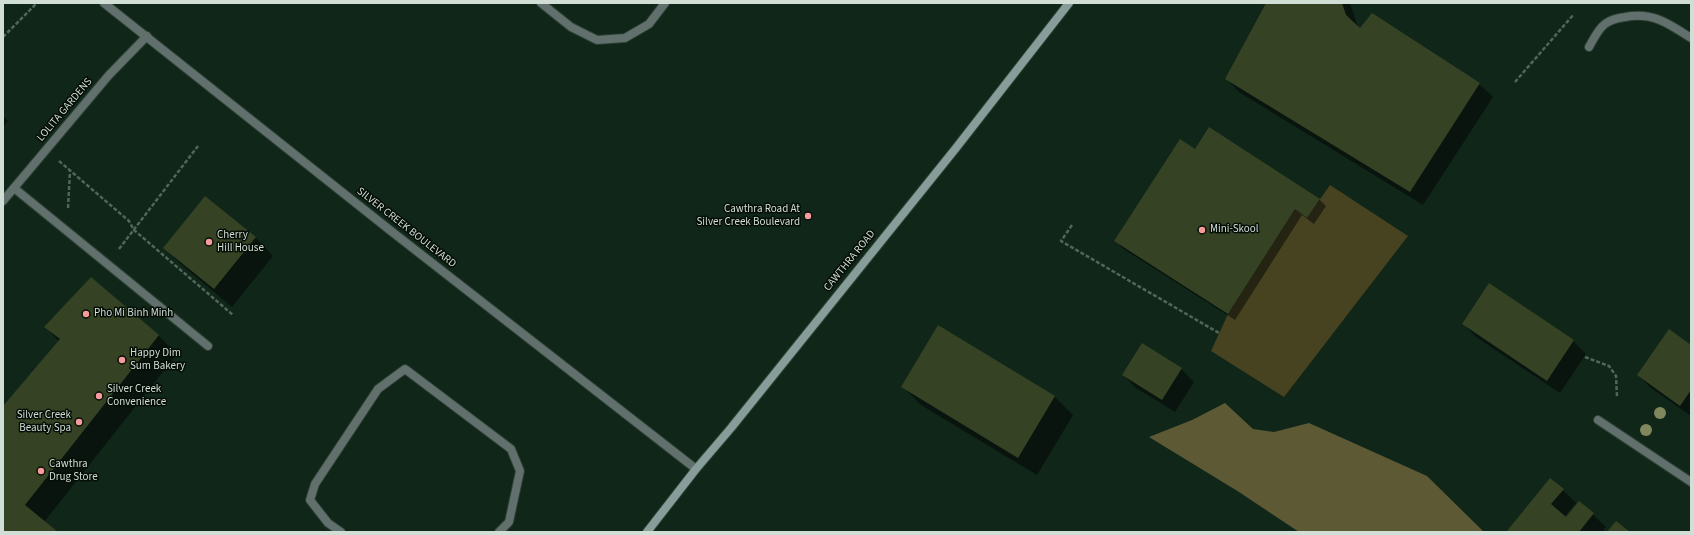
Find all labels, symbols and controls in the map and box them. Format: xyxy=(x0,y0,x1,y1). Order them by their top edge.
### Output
street label: LOLITA GARDENS xyxy=(35,76,95,144)
street label: SILVER CREEK BOULEVARD xyxy=(354,185,458,271)
place label: Cawthra Road At Silver Creek Boulevard xyxy=(696,203,800,229)
marker: Cawthra Road At Silver Creek Boulevard xyxy=(803,211,813,221)
place label: Mini-Skool xyxy=(1210,223,1259,237)
marker: Mini-Skool xyxy=(1197,225,1207,235)
street label: CAWTHRA ROAD xyxy=(821,228,879,294)
place label: Cherry Hill House xyxy=(217,229,264,255)
marker: Cherry Hill House xyxy=(204,237,214,247)
place label: Pho Mi Binh Minh xyxy=(94,307,173,321)
marker: Pho Mi Binh Minh xyxy=(81,309,91,319)
place label: Happy Dim Sum Bakery xyxy=(130,347,185,373)
marker: Happy Dim Sum Bakery xyxy=(117,355,127,365)
place label: Silver Creek Convenience xyxy=(107,383,166,409)
marker: Silver Creek Convenience xyxy=(94,391,104,401)
place label: Silver Creek Beauty Spa xyxy=(17,409,71,435)
marker: Silver Creek Beauty Spa xyxy=(74,417,84,427)
place label: Cawthra Drug Store xyxy=(49,458,98,484)
marker: Cawthra Drug Store xyxy=(36,466,46,476)

